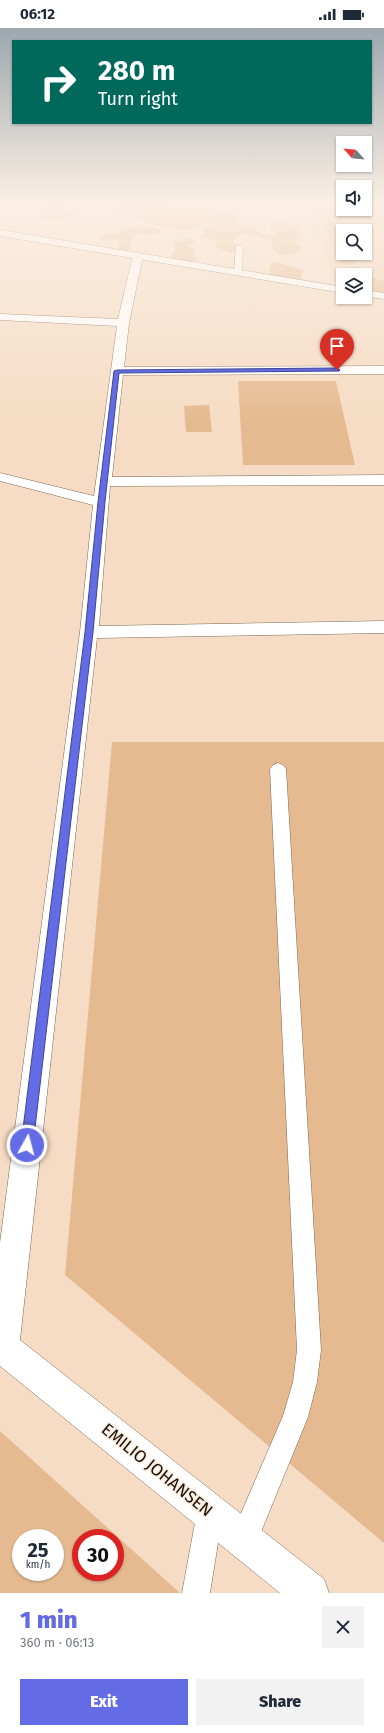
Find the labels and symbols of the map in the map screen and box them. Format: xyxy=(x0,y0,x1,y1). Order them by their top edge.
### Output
north arrow xyxy=(336,136,372,172)
pin xyxy=(320,329,354,370)
position arrow xyxy=(6,1124,48,1166)
street label: EMILIO JOHANSEN xyxy=(97,1419,217,1521)
speed limit sign: 30 xyxy=(72,1529,124,1581)

